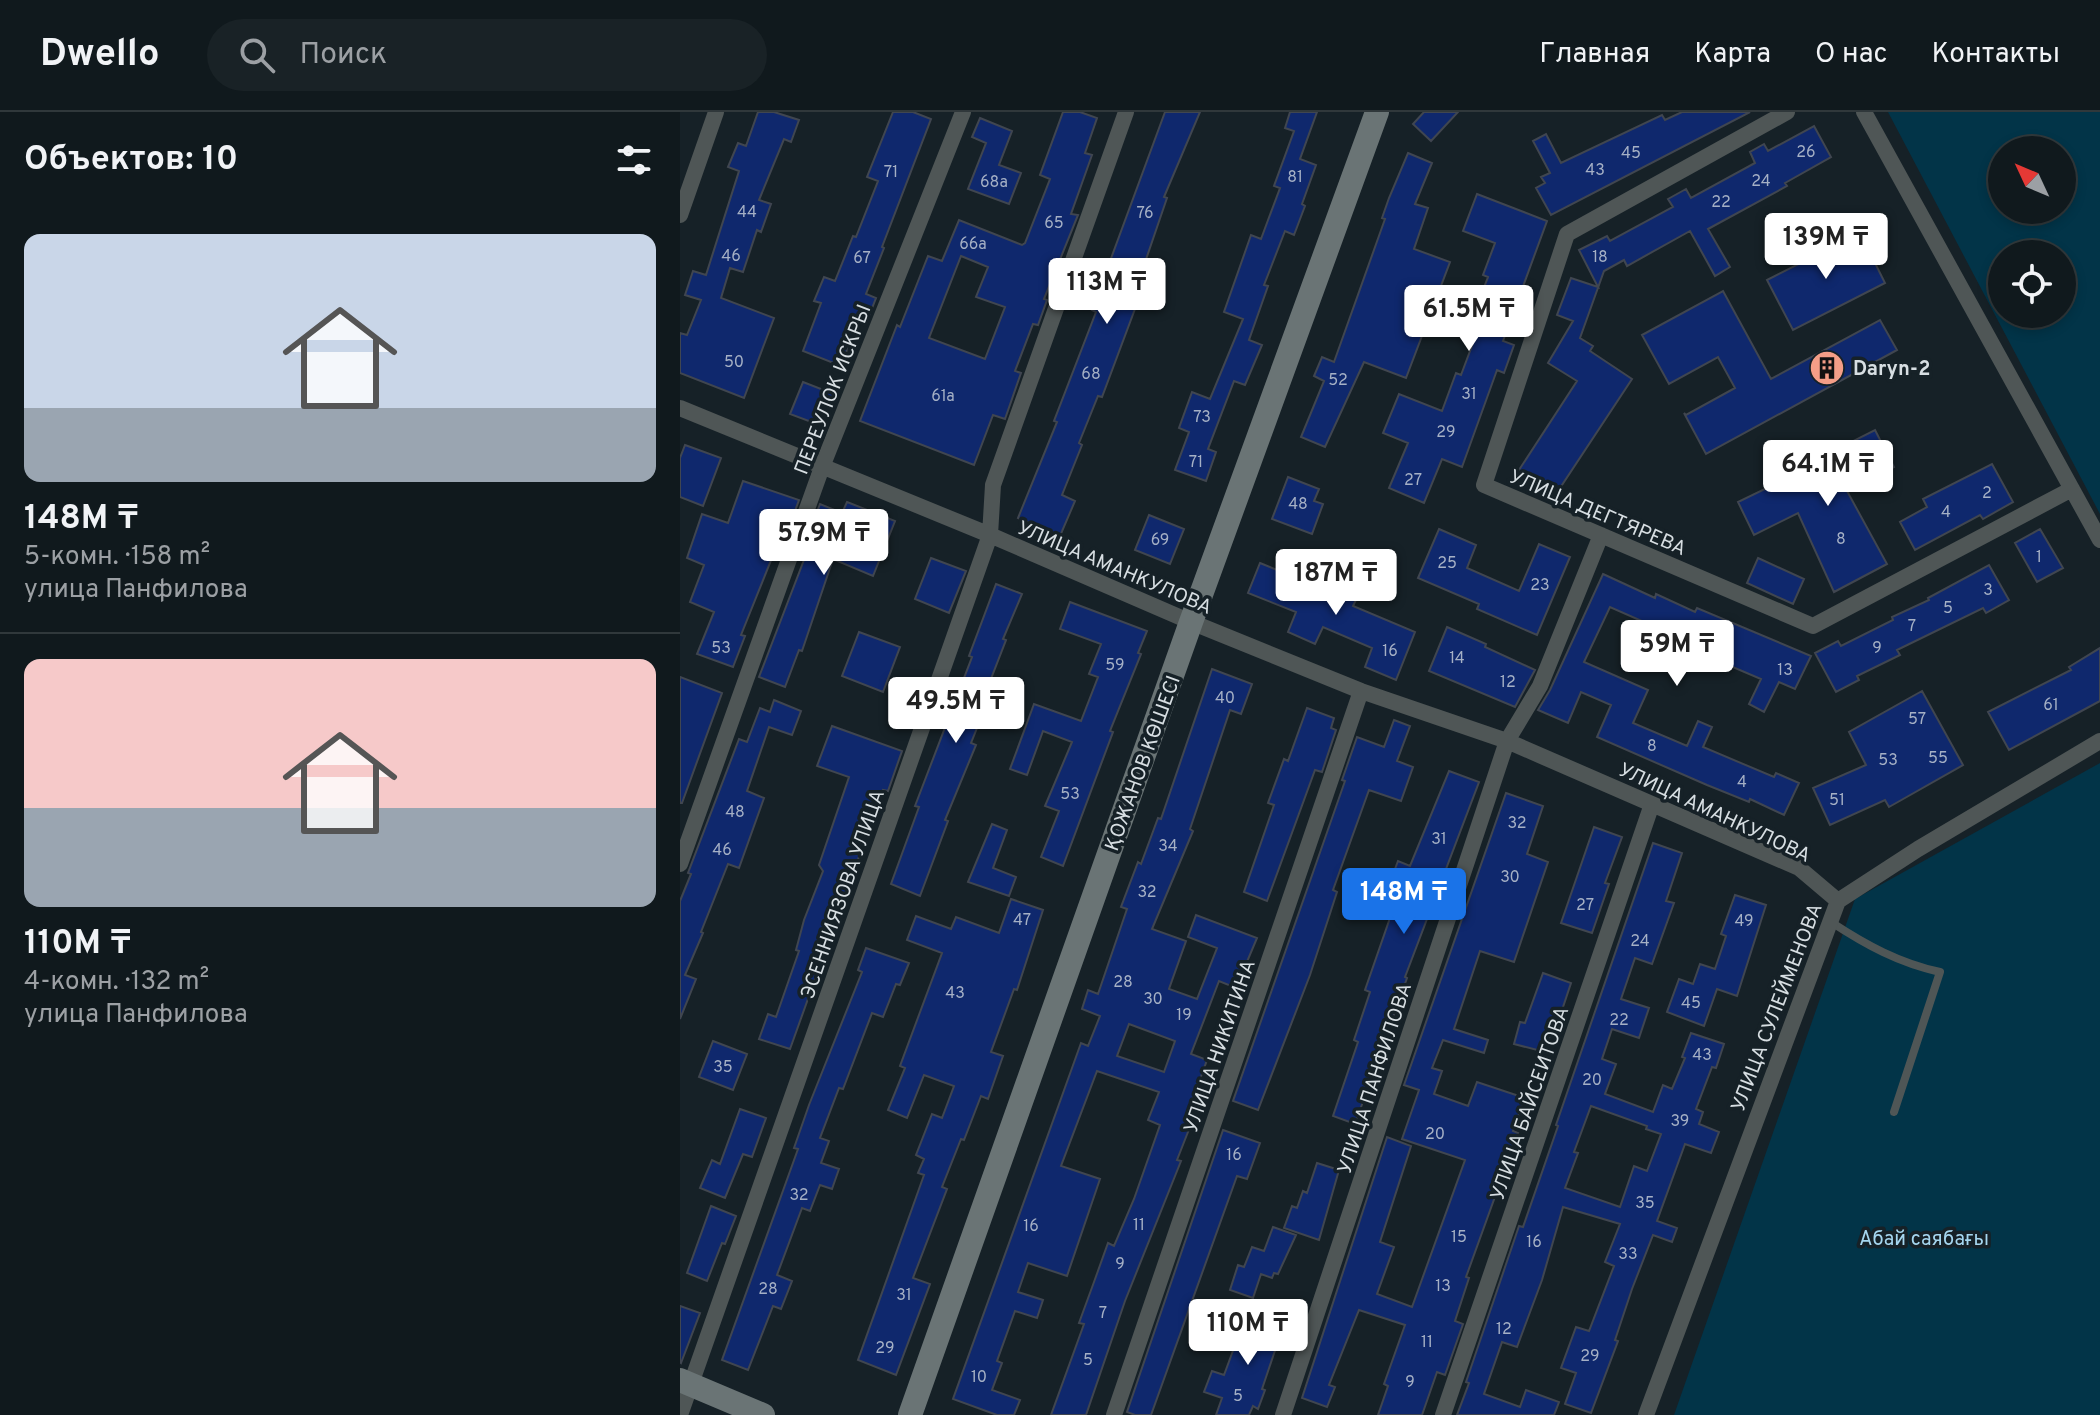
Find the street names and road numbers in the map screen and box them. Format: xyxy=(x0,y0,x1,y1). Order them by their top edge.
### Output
street label: ПЕРЕУЛОК ИСКРЫ xyxy=(789,301,878,479)
street label: УЛИЦА ДЕГТЯРЕВА xyxy=(1505,465,1690,563)
street label: УЛИЦА АМАНКУЛОВА xyxy=(1013,516,1216,622)
street label: ҚОЖАНОВ КӨШЕСІ xyxy=(1100,672,1188,855)
street label: УЛИЦА АМАНКУЛОВА xyxy=(1614,758,1814,870)
street label: ЭСЕННИЯЗОВА УЛИЦА xyxy=(796,787,892,1003)
street label: УЛИЦА СУЛЕЙМЕНОВА xyxy=(1724,899,1830,1116)
street label: УЛИЦА НИКИТИНА xyxy=(1179,957,1263,1137)
street label: УЛИЦА ПАНФИЛОВА xyxy=(1333,980,1419,1178)
street label: УЛИЦА БАЙСЕИТОВА xyxy=(1484,1003,1576,1204)

